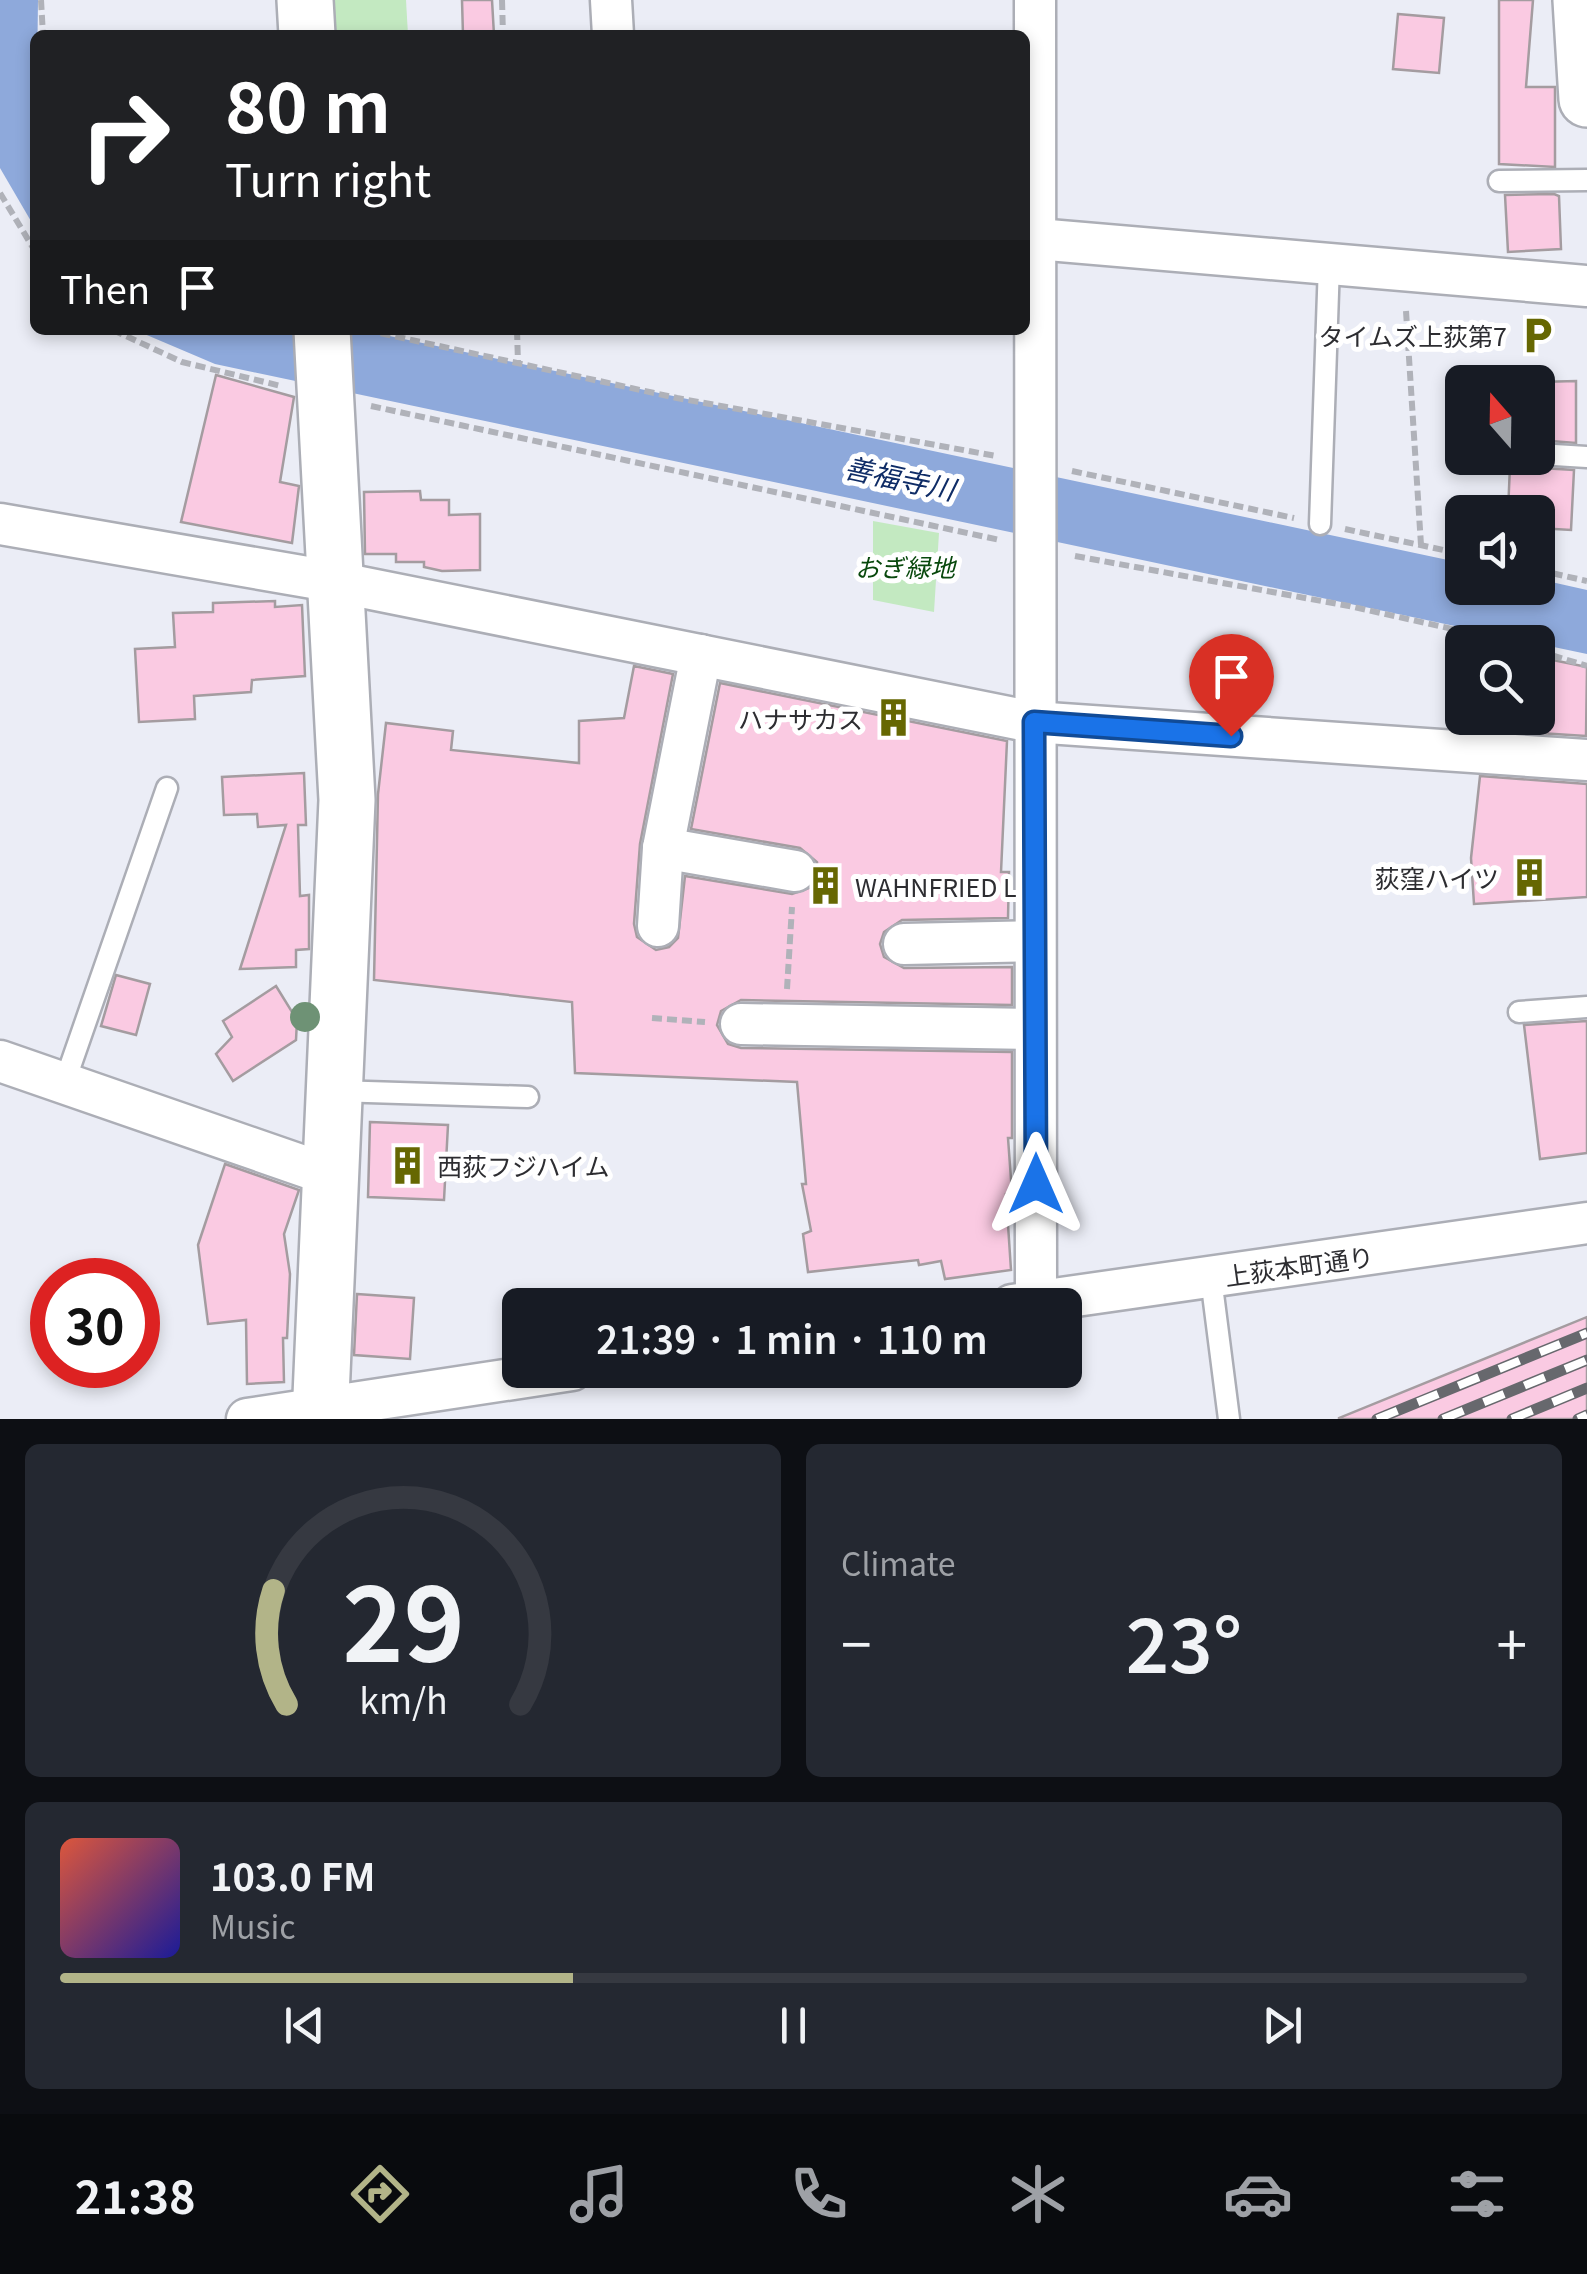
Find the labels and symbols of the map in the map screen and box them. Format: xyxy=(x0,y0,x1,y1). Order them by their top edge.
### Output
parking icon: タイムズ上荻第7 xyxy=(1516,314,1558,356)
place label: タイムズ上荻第7 xyxy=(1319,317,1507,353)
north arrow xyxy=(1445,365,1555,475)
water label: 善福寺川 xyxy=(841,446,962,509)
park label: おぎ緑地 xyxy=(855,548,958,584)
pin xyxy=(1189,634,1274,737)
building icon: ハナサカス xyxy=(872,697,914,739)
place label: ハナサカス xyxy=(738,700,863,736)
building icon: 荻窪ハイツ xyxy=(1508,856,1550,898)
place label: 荻窪ハイツ xyxy=(1374,859,1499,895)
building icon: WAHNFRIED L xyxy=(804,865,846,907)
place label: WAHNFRIED L xyxy=(855,868,1017,904)
position arrow xyxy=(984,1132,1088,1236)
building icon: 西荻フジハイム xyxy=(386,1144,428,1186)
place label: 西荻フジハイム xyxy=(437,1147,610,1183)
street label: 上荻本町通り xyxy=(1222,1237,1376,1293)
speed limit sign: 30 xyxy=(30,1258,160,1388)

